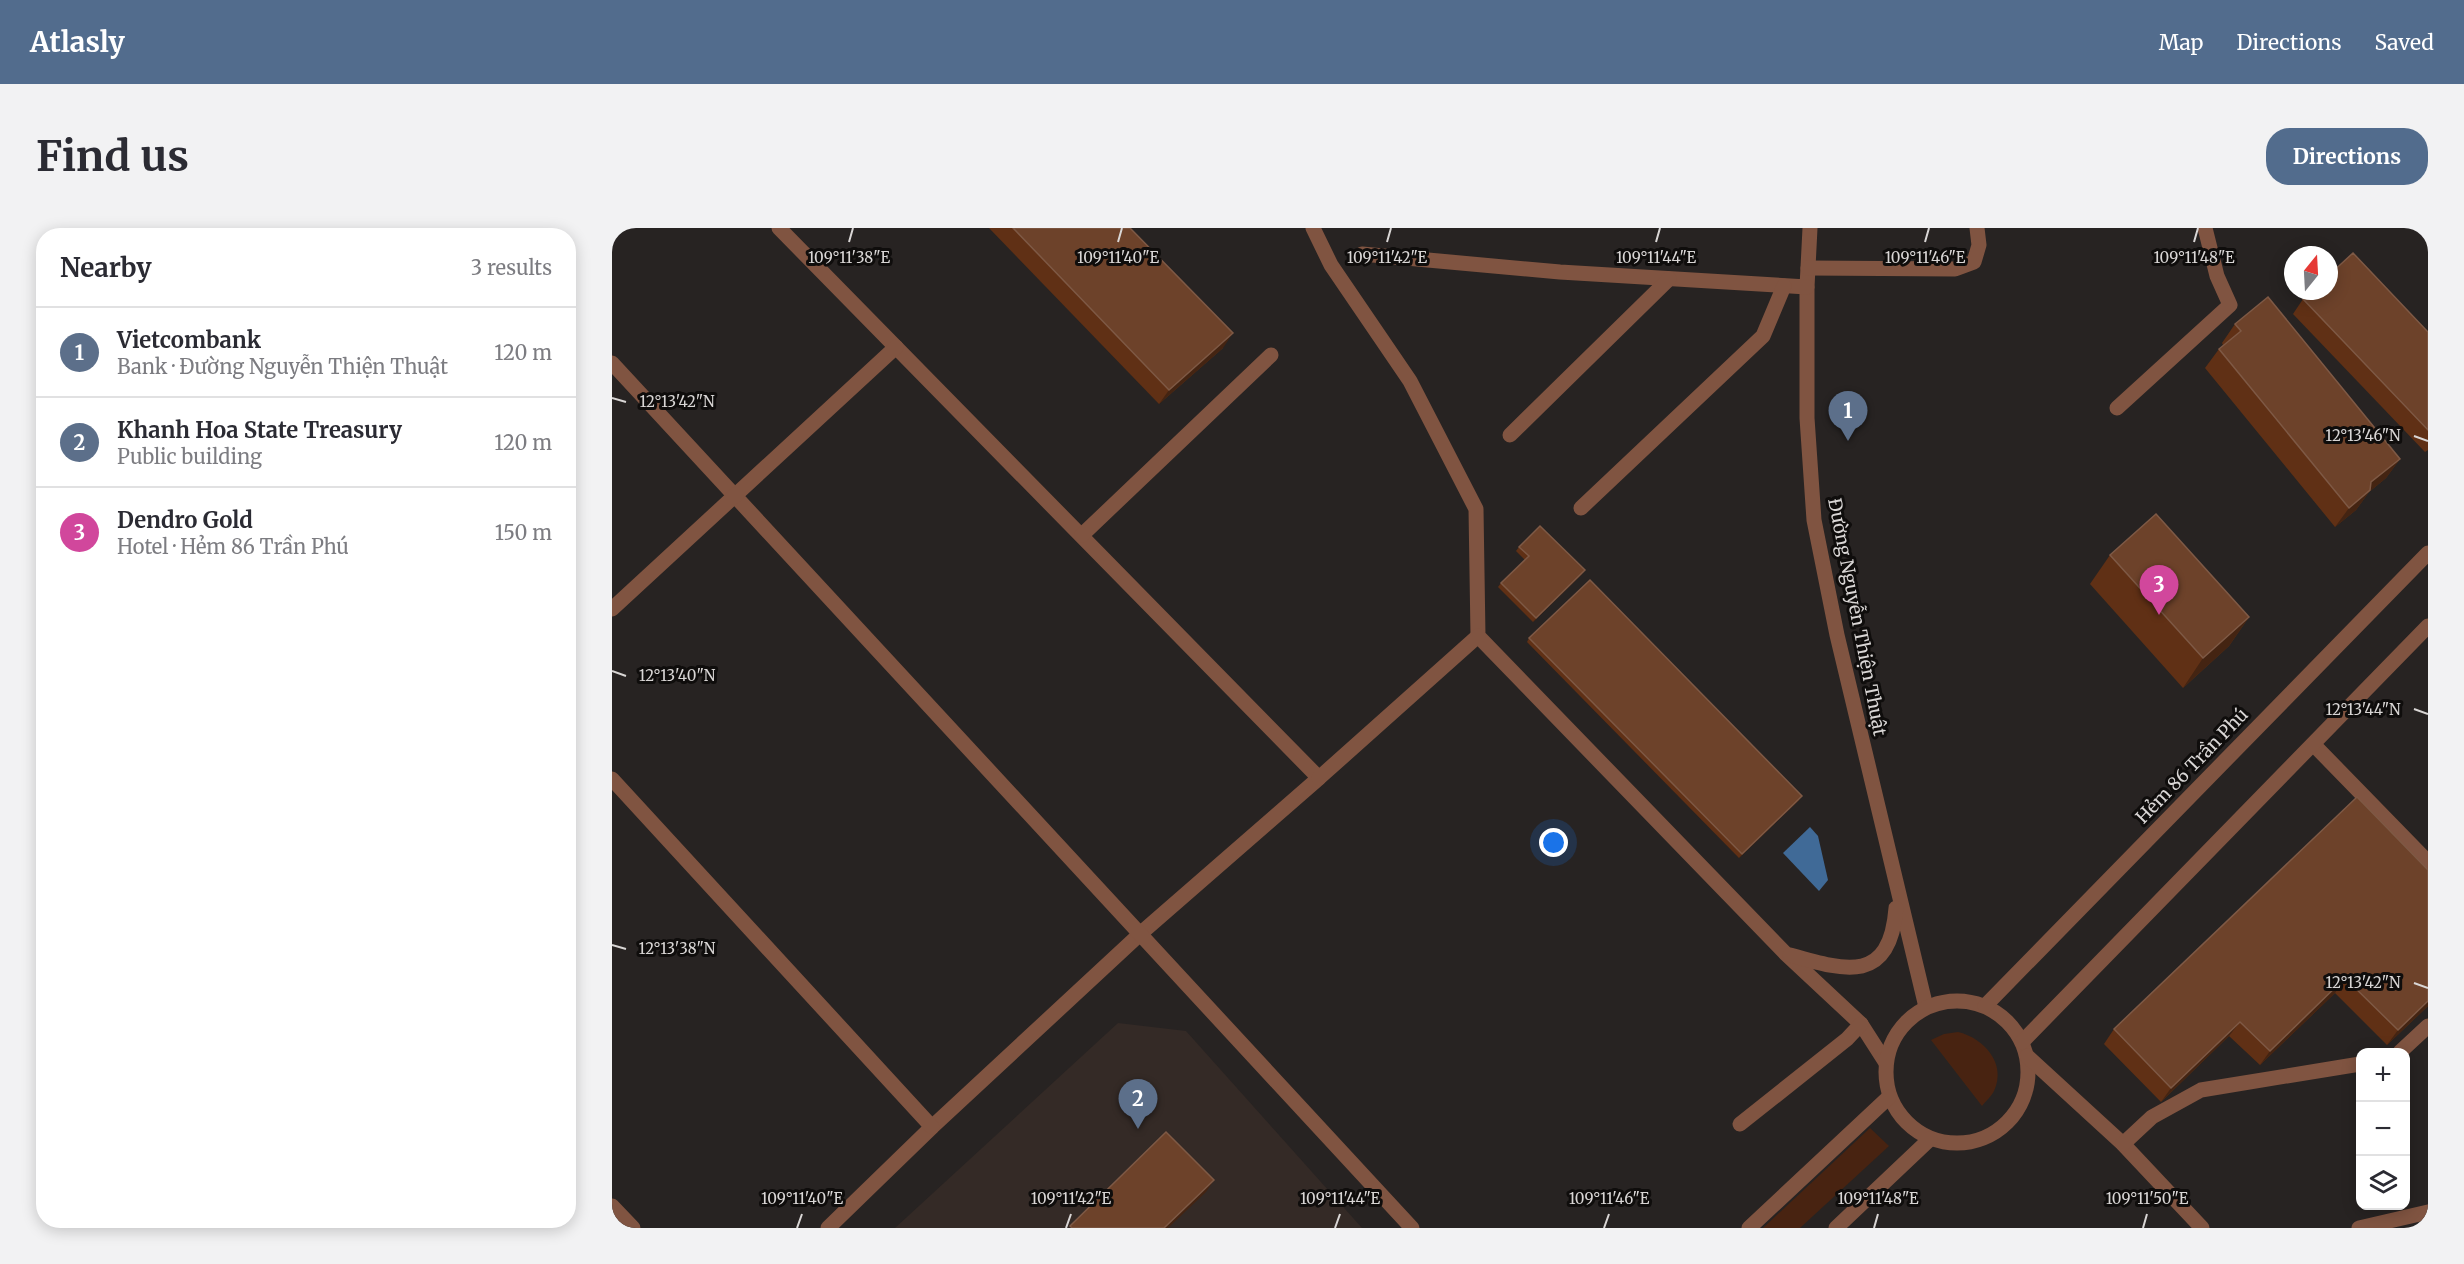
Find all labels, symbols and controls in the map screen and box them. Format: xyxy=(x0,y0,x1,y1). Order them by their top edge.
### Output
text: Atlasly xyxy=(30,24,125,60)
text: Map xyxy=(2159,29,2203,56)
text: Directions xyxy=(2236,29,2341,56)
text: Saved xyxy=(2374,29,2434,56)
button: Directions xyxy=(2266,128,2428,185)
text: Find us xyxy=(36,130,189,182)
north arrow xyxy=(2284,246,2338,300)
text: 109°11'38"E xyxy=(808,248,890,267)
text: 109°11'40"E xyxy=(1077,248,1159,267)
text: 109°11'42"E xyxy=(1347,248,1428,267)
text: 109°11'44"E xyxy=(1616,248,1697,267)
text: 109°11'46"E xyxy=(1885,248,1966,267)
text: 109°11'48"E xyxy=(2153,248,2235,267)
text: Nearby xyxy=(60,251,152,284)
text: 3 results xyxy=(471,255,552,280)
text: Vietcombank xyxy=(117,326,261,354)
text: 1 xyxy=(75,340,84,365)
text: 120 m xyxy=(494,340,552,365)
text: Bank · Đường Nguyễn Thiện Thuật xyxy=(117,354,448,379)
text: 12°13'42"N xyxy=(639,392,715,411)
pin: 1 xyxy=(1828,392,1868,441)
text: Khanh Hoa State Treasury xyxy=(117,416,402,444)
text: 12°13'46"N xyxy=(2325,426,2401,445)
text: 2 xyxy=(74,430,85,455)
text: 120 m xyxy=(494,430,552,455)
text: Public building xyxy=(117,444,262,469)
street label: Đường Nguyễn Thiện Thuật xyxy=(1823,496,1892,738)
text: Dendro Gold xyxy=(117,506,253,534)
text: 3 xyxy=(74,520,85,545)
text: 150 m xyxy=(495,520,552,545)
text: Hotel · Hẻm 86 Trần Phú xyxy=(117,534,349,559)
pin: 3 xyxy=(2140,566,2178,615)
text: 12°13'40"N xyxy=(639,666,716,685)
text: 12°13'44"N xyxy=(2325,700,2401,719)
street label: Hẻm 86 Trần Phú xyxy=(2131,703,2253,828)
your location xyxy=(1539,828,1568,857)
text: 12°13'38"N xyxy=(639,939,716,958)
text: 12°13'42"N xyxy=(2325,973,2401,992)
map controls xyxy=(2356,1048,2410,1210)
button: + xyxy=(2356,1048,2410,1102)
pin: 2 xyxy=(1118,1080,1158,1129)
button: − xyxy=(2356,1102,2410,1156)
button: layers xyxy=(2356,1156,2410,1210)
text: 109°11'40"E xyxy=(761,1189,843,1208)
text: 109°11'42"E xyxy=(1031,1189,1112,1208)
text: 109°11'44"E xyxy=(1300,1189,1381,1208)
text: 109°11'46"E xyxy=(1569,1189,1650,1208)
text: 109°11'48"E xyxy=(1837,1189,1919,1208)
text: 109°11'50"E xyxy=(2106,1189,2189,1208)

